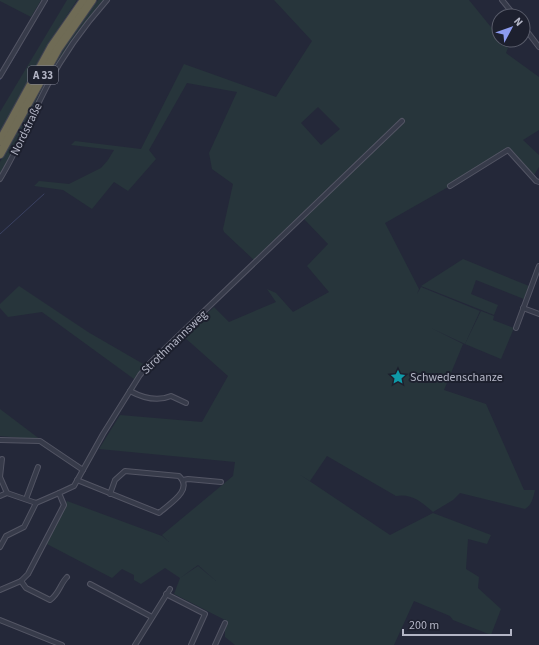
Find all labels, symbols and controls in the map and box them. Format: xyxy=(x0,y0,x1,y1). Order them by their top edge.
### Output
north arrow xyxy=(491,8,531,48)
text: N xyxy=(510,14,526,29)
road number: A 33 xyxy=(28,66,58,84)
street label: Nordstraße xyxy=(6,100,47,158)
street label: Strothmannsweg xyxy=(138,306,211,378)
place icon: Schwedenschanze xyxy=(389,368,407,386)
place label: Schwedenschanze xyxy=(410,369,503,386)
scale bar xyxy=(403,611,511,637)
text: 200 m xyxy=(409,617,439,634)

